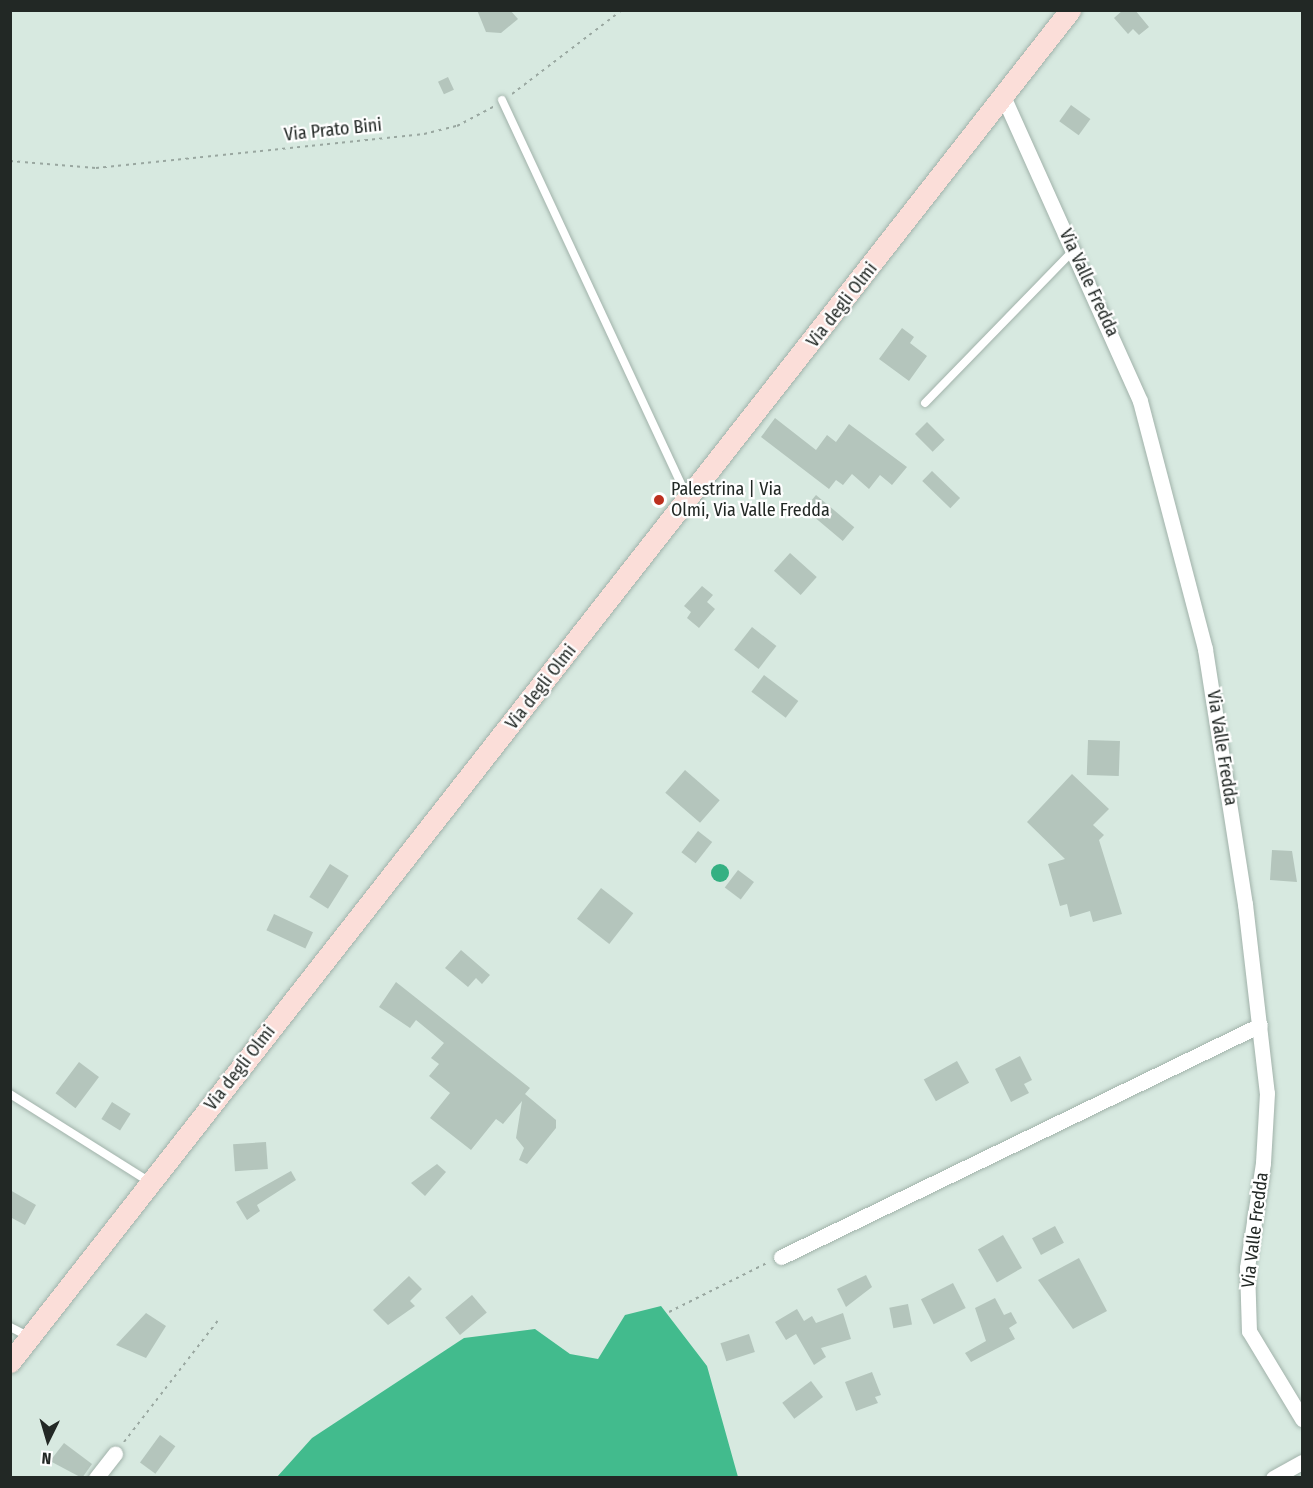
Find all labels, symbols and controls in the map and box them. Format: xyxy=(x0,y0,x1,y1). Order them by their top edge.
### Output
street label: Via Prato Bini xyxy=(283,114,383,146)
street label: Via Valle Fredda xyxy=(1055,226,1123,340)
street label: Via degli Olmi xyxy=(802,258,882,352)
place label: Palestrina | Via Olmi, Via Valle Fredda xyxy=(671,479,830,522)
marker: Palestrina | Via Olmi, Via Valle Fredda xyxy=(652,493,666,507)
street label: Via degli Olmi xyxy=(501,640,581,734)
street label: Via Valle Fredda xyxy=(1202,689,1242,807)
street label: Via degli Olmi xyxy=(200,1021,280,1115)
street label: Via Valle Fredda xyxy=(1237,1171,1273,1289)
north arrow xyxy=(18,1410,78,1470)
text: N xyxy=(41,1449,52,1468)

